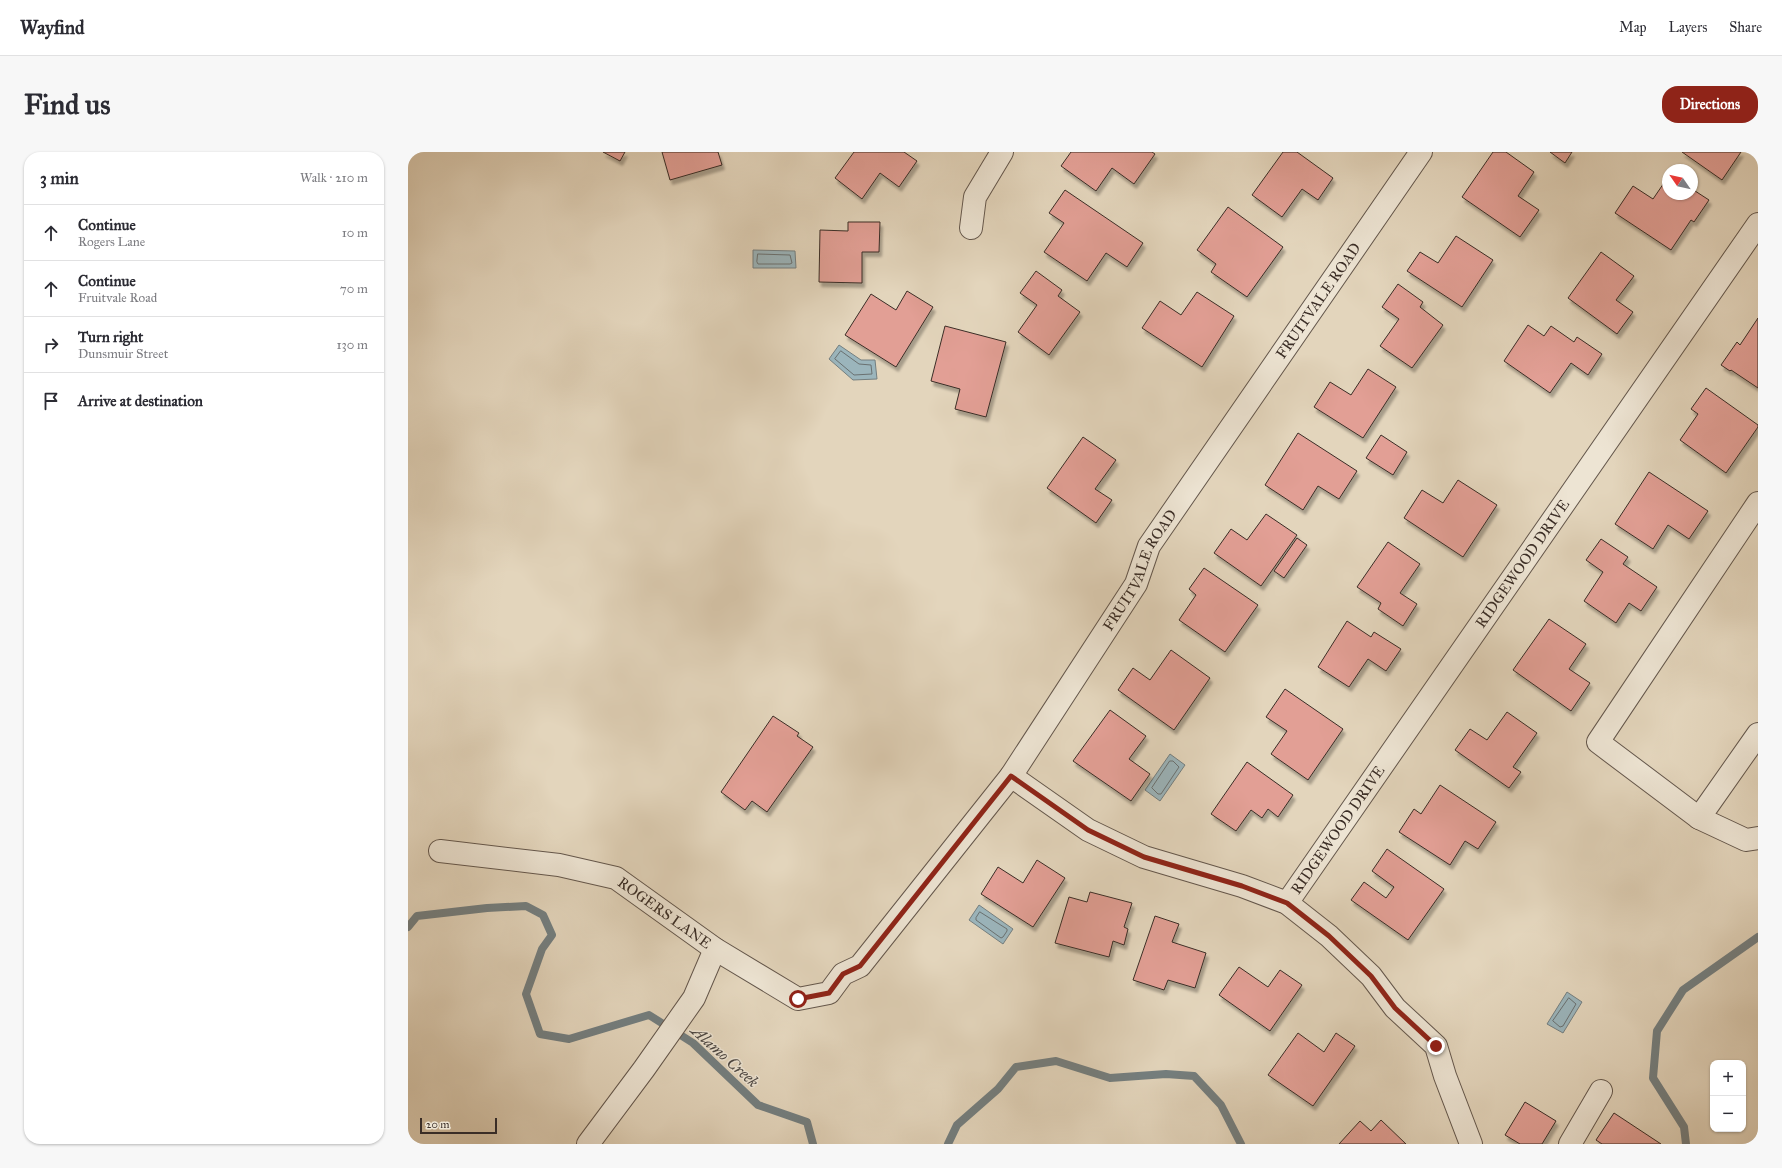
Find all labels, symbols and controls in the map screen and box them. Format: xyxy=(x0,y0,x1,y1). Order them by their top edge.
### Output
text: Wayfind xyxy=(20,16,85,39)
text: Map xyxy=(1619,19,1647,36)
text: Layers xyxy=(1669,19,1707,36)
text: Share xyxy=(1729,19,1762,36)
button: Directions xyxy=(1662,86,1758,123)
text: Find us xyxy=(24,87,110,122)
north arrow xyxy=(1662,164,1698,200)
text: 3 min xyxy=(40,168,79,189)
text: Walk · 210 m xyxy=(300,170,368,186)
text: Continue xyxy=(78,216,136,234)
icon: ahead xyxy=(40,222,62,244)
text: 10 m xyxy=(342,225,368,241)
text: Rogers Lane xyxy=(78,234,145,250)
street label: FRUITVALE ROAD xyxy=(1272,239,1365,362)
text: Continue xyxy=(78,272,136,290)
icon: ahead xyxy=(40,278,62,300)
text: 70 m xyxy=(340,281,368,297)
text: Fruitvale Road xyxy=(78,290,157,306)
text: Turn right xyxy=(78,328,143,346)
icon: right xyxy=(40,334,62,356)
text: 130 m xyxy=(336,337,368,353)
text: Dunsmuir Street xyxy=(78,346,168,362)
icon: arrive xyxy=(40,390,62,412)
text: Arrive at destination xyxy=(78,392,203,410)
street label: RIDGEWOOD DRIVE xyxy=(1472,496,1573,631)
street label: FRUITVALE ROAD xyxy=(1099,506,1181,634)
street label: RIDGEWOOD DRIVE xyxy=(1287,762,1389,898)
street label: ROGERS LANE xyxy=(614,873,715,953)
route start xyxy=(789,990,807,1008)
water label: Alamo Creek xyxy=(686,1019,763,1091)
route end xyxy=(1427,1037,1445,1055)
map controls xyxy=(1710,1060,1746,1132)
button: + xyxy=(1710,1060,1746,1096)
button: − xyxy=(1710,1096,1746,1132)
scale bar xyxy=(420,1116,497,1135)
text: 20 m xyxy=(426,1118,449,1131)

